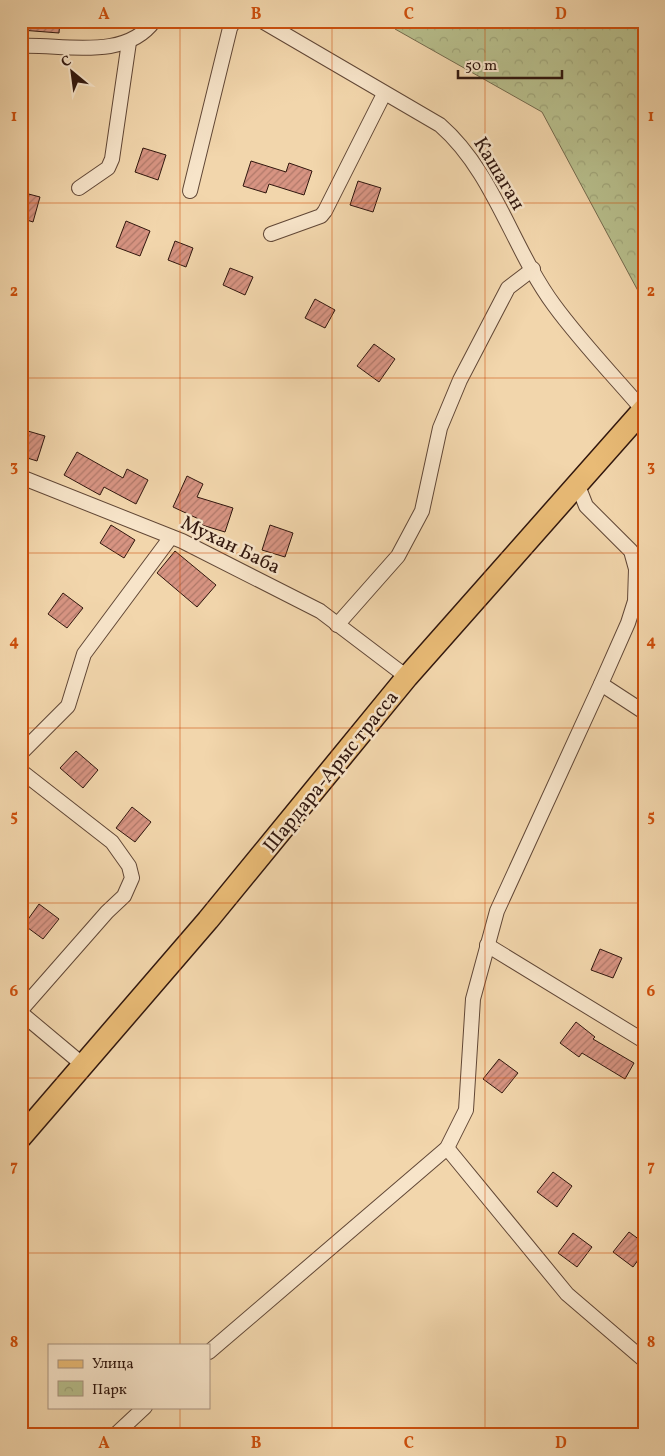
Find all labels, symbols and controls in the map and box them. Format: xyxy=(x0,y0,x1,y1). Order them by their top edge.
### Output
text: A xyxy=(98,4,110,26)
text: B xyxy=(251,4,262,26)
text: C xyxy=(404,4,414,26)
text: D xyxy=(555,4,567,26)
north arrow xyxy=(48,48,98,98)
scale bar xyxy=(458,48,561,80)
text: С xyxy=(58,51,75,72)
text: 50 m xyxy=(465,56,497,77)
text: 1 xyxy=(11,106,17,128)
text: 1 xyxy=(648,106,654,128)
street label: Кашаган xyxy=(465,132,531,216)
text: 2 xyxy=(10,281,18,303)
text: 2 xyxy=(647,281,655,303)
text: 3 xyxy=(10,456,18,478)
text: 3 xyxy=(647,456,655,478)
street label: Мухан Баба xyxy=(176,510,285,582)
text: 4 xyxy=(9,631,19,653)
text: 4 xyxy=(646,631,656,653)
street label: Шардара-Арыс трасса xyxy=(257,685,406,859)
text: 5 xyxy=(10,806,18,828)
text: 5 xyxy=(647,806,655,828)
text: 6 xyxy=(10,981,19,1003)
text: 6 xyxy=(647,981,656,1003)
text: 7 xyxy=(10,1156,18,1178)
text: 7 xyxy=(647,1156,655,1178)
text: 8 xyxy=(10,1332,18,1354)
text: 8 xyxy=(647,1332,655,1354)
legend xyxy=(48,1344,210,1408)
text: Улица xyxy=(92,1354,134,1375)
text: Парк xyxy=(92,1380,127,1401)
text: A xyxy=(98,1433,110,1455)
text: B xyxy=(251,1433,262,1455)
text: C xyxy=(404,1433,414,1455)
text: D xyxy=(555,1433,567,1455)

